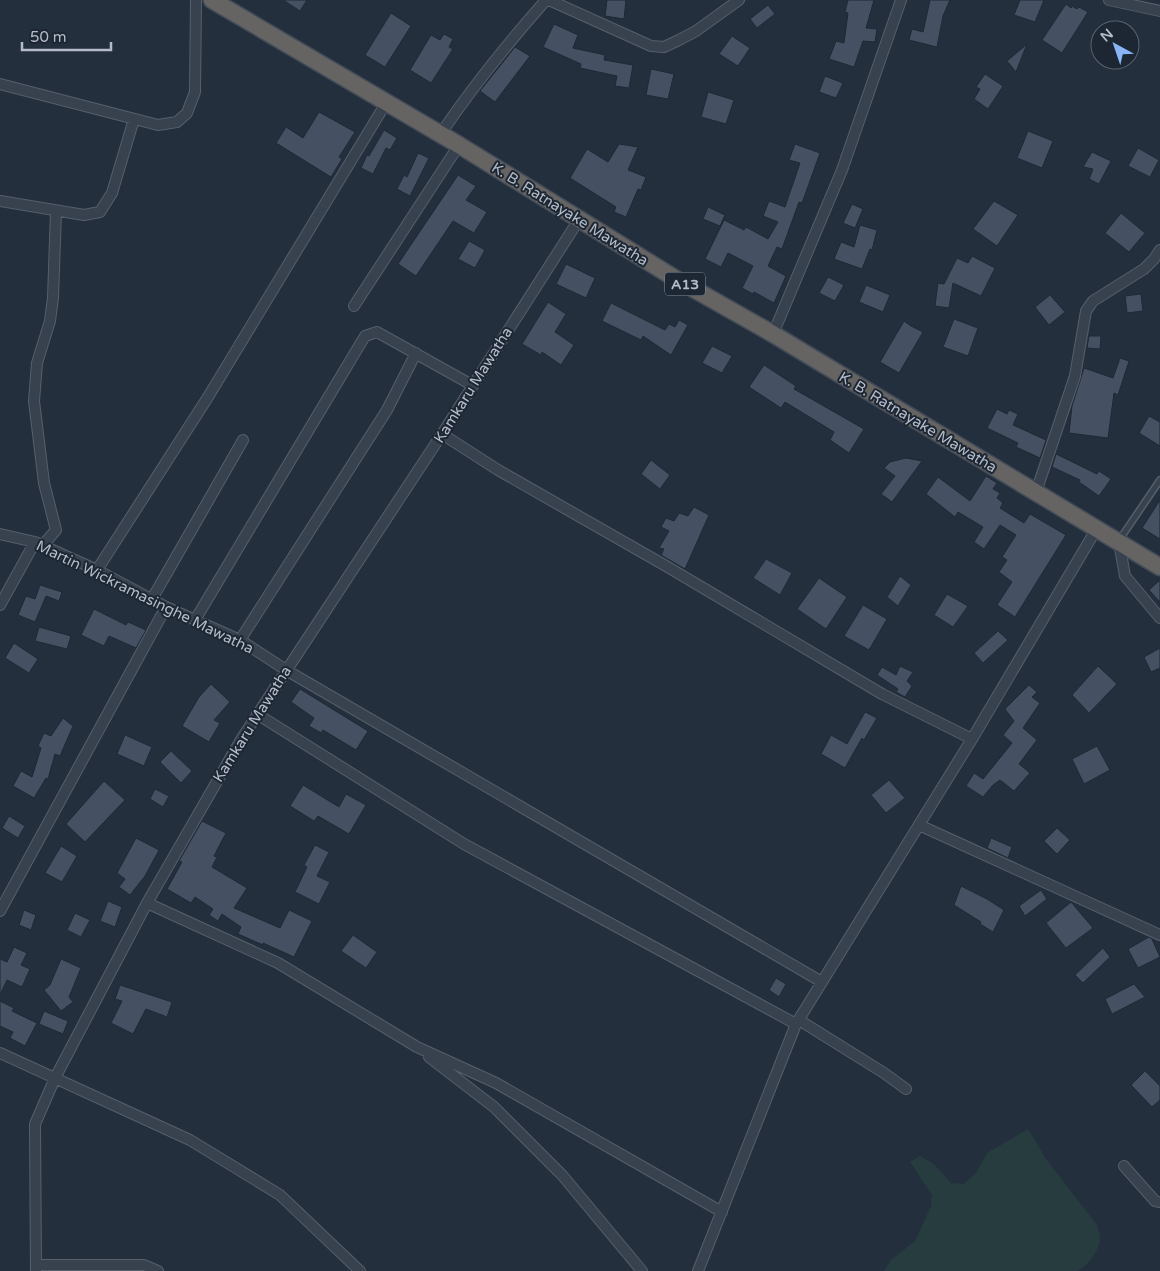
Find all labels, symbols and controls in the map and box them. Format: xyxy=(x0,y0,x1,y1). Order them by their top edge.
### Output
scale bar xyxy=(22,20,111,52)
north arrow xyxy=(1090,20,1140,70)
text: N xyxy=(1097,25,1117,46)
text: 50 m xyxy=(30,28,67,46)
street label: K. B. Ratnayake Mawatha xyxy=(488,158,652,270)
road number: A13 xyxy=(665,272,705,296)
street label: Kamkaru Mawatha xyxy=(430,324,516,446)
street label: K. B. Ratnayake Mawatha xyxy=(836,368,1000,476)
street label: Martin Wickramasinghe Mawatha xyxy=(33,536,257,658)
street label: Kamkaru Mawatha xyxy=(209,663,295,785)

